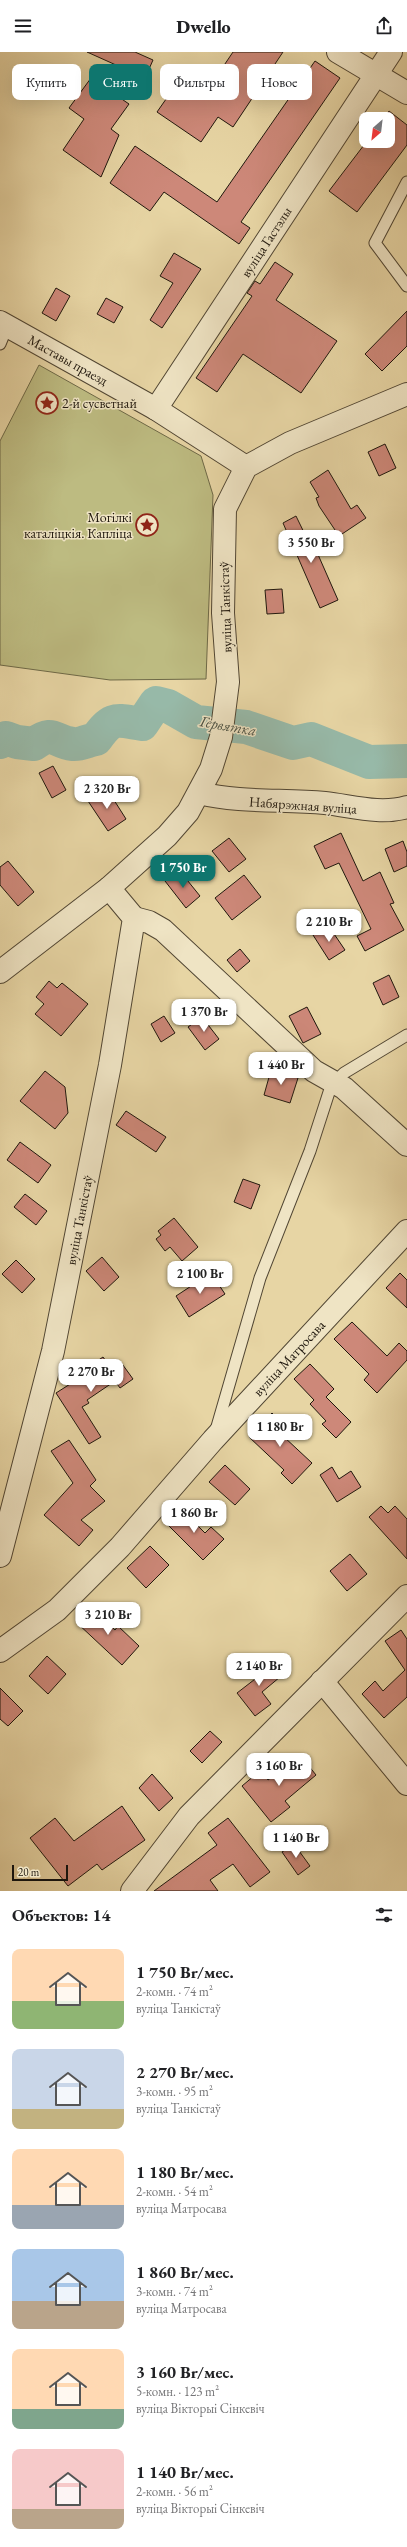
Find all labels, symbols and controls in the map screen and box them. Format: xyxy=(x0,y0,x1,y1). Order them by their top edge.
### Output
icon: menu xyxy=(12,15,34,37)
text: Dwello xyxy=(176,15,231,38)
icon: share xyxy=(373,15,395,37)
chip: Купить xyxy=(12,64,81,100)
chip: Снять xyxy=(89,64,152,100)
chip: Фильтры xyxy=(160,64,239,100)
chip: Новое xyxy=(247,64,312,100)
north arrow xyxy=(359,112,395,148)
map controls xyxy=(359,112,395,148)
street label: вуліца Гастэлы xyxy=(236,203,296,281)
street label: Маставы праезд xyxy=(25,331,112,390)
place icon: 2-й сусветнай xyxy=(34,390,60,416)
place label: 2-й сусветнай xyxy=(62,394,137,412)
place label: Могілкі каталіцкія. Капліца xyxy=(24,508,133,542)
place icon: Могілкі каталіцкія. Капліца xyxy=(134,512,160,538)
pin: 3 550 Br xyxy=(270,530,352,564)
text: 3 550 Br xyxy=(287,534,335,551)
street label: вуліца Танкістаў xyxy=(214,560,236,653)
water label: Гервятка xyxy=(197,711,258,740)
pin: 2 320 Br xyxy=(66,776,148,810)
text: 2 320 Br xyxy=(83,780,131,797)
street label: Набярэжная вуліца xyxy=(248,792,358,818)
pin: 1 750 Br xyxy=(142,855,224,889)
text: 1 750 Br xyxy=(159,859,207,876)
pin: 2 210 Br xyxy=(288,909,370,943)
text: 2 210 Br xyxy=(305,913,353,930)
pin: 1 370 Br xyxy=(163,999,245,1033)
text: 1 370 Br xyxy=(180,1003,228,1020)
pin: 1 440 Br xyxy=(240,1052,322,1086)
text: 1 440 Br xyxy=(257,1056,305,1073)
street label: вуліца Танкістаў xyxy=(61,1173,97,1266)
pin: 2 100 Br xyxy=(159,1261,241,1295)
text: 2 100 Br xyxy=(176,1265,224,1282)
street label: вуліца Матросава xyxy=(249,1316,329,1400)
pin: 2 270 Br xyxy=(50,1359,132,1393)
text: 2 270 Br xyxy=(67,1363,115,1380)
pin: 1 180 Br xyxy=(239,1414,321,1448)
text: 1 180 Br xyxy=(256,1418,304,1435)
pin: 1 860 Br xyxy=(153,1500,235,1534)
text: 1 860 Br xyxy=(170,1504,218,1521)
pin: 3 210 Br xyxy=(67,1602,149,1636)
text: 3 210 Br xyxy=(84,1606,132,1623)
pin: 2 140 Br xyxy=(218,1653,300,1687)
text: 2 140 Br xyxy=(235,1657,283,1674)
pin: 3 160 Br xyxy=(238,1753,320,1787)
text: 3 160 Br xyxy=(255,1757,303,1774)
pin: 1 140 Br xyxy=(255,1825,337,1859)
text: 1 140 Br xyxy=(272,1829,320,1846)
scale bar xyxy=(12,1863,68,1882)
text: 20 m xyxy=(18,1865,39,1879)
text: Объектов: 14 xyxy=(12,1904,111,1926)
icon: filters xyxy=(373,1904,395,1926)
text: 1 750 Br/мес. xyxy=(136,1961,234,1983)
icon: home xyxy=(44,1965,92,2013)
text: 2-комн. · 74 m² xyxy=(136,1983,213,2000)
text: вуліца Танкістаў xyxy=(136,2000,221,2017)
text: 2 270 Br/мес. xyxy=(136,2061,234,2083)
icon: home xyxy=(44,2065,92,2113)
text: 3-комн. · 95 m² xyxy=(136,2083,213,2100)
text: вуліца Танкістаў xyxy=(136,2100,221,2117)
text: 1 180 Br/мес. xyxy=(136,2161,234,2183)
icon: home xyxy=(44,2165,92,2213)
text: 2-комн. · 54 m² xyxy=(136,2183,213,2200)
text: вуліца Матросава xyxy=(136,2200,227,2217)
text: 1 860 Br/мес. xyxy=(136,2261,234,2283)
icon: home xyxy=(44,2265,92,2313)
text: 3-комн. · 74 m² xyxy=(136,2283,213,2300)
text: вуліца Матросава xyxy=(136,2300,227,2317)
text: 3 160 Br/мес. xyxy=(136,2361,234,2383)
icon: home xyxy=(44,2365,92,2413)
text: 5-комн. · 123 m² xyxy=(136,2383,219,2400)
text: вуліца Вікторыі Сінкевіч xyxy=(136,2400,265,2417)
text: 1 140 Br/мес. xyxy=(136,2461,234,2483)
icon: home xyxy=(44,2465,92,2513)
text: 2-комн. · 56 m² xyxy=(136,2483,213,2500)
text: вуліца Вікторыі Сінкевіч xyxy=(136,2500,265,2517)

